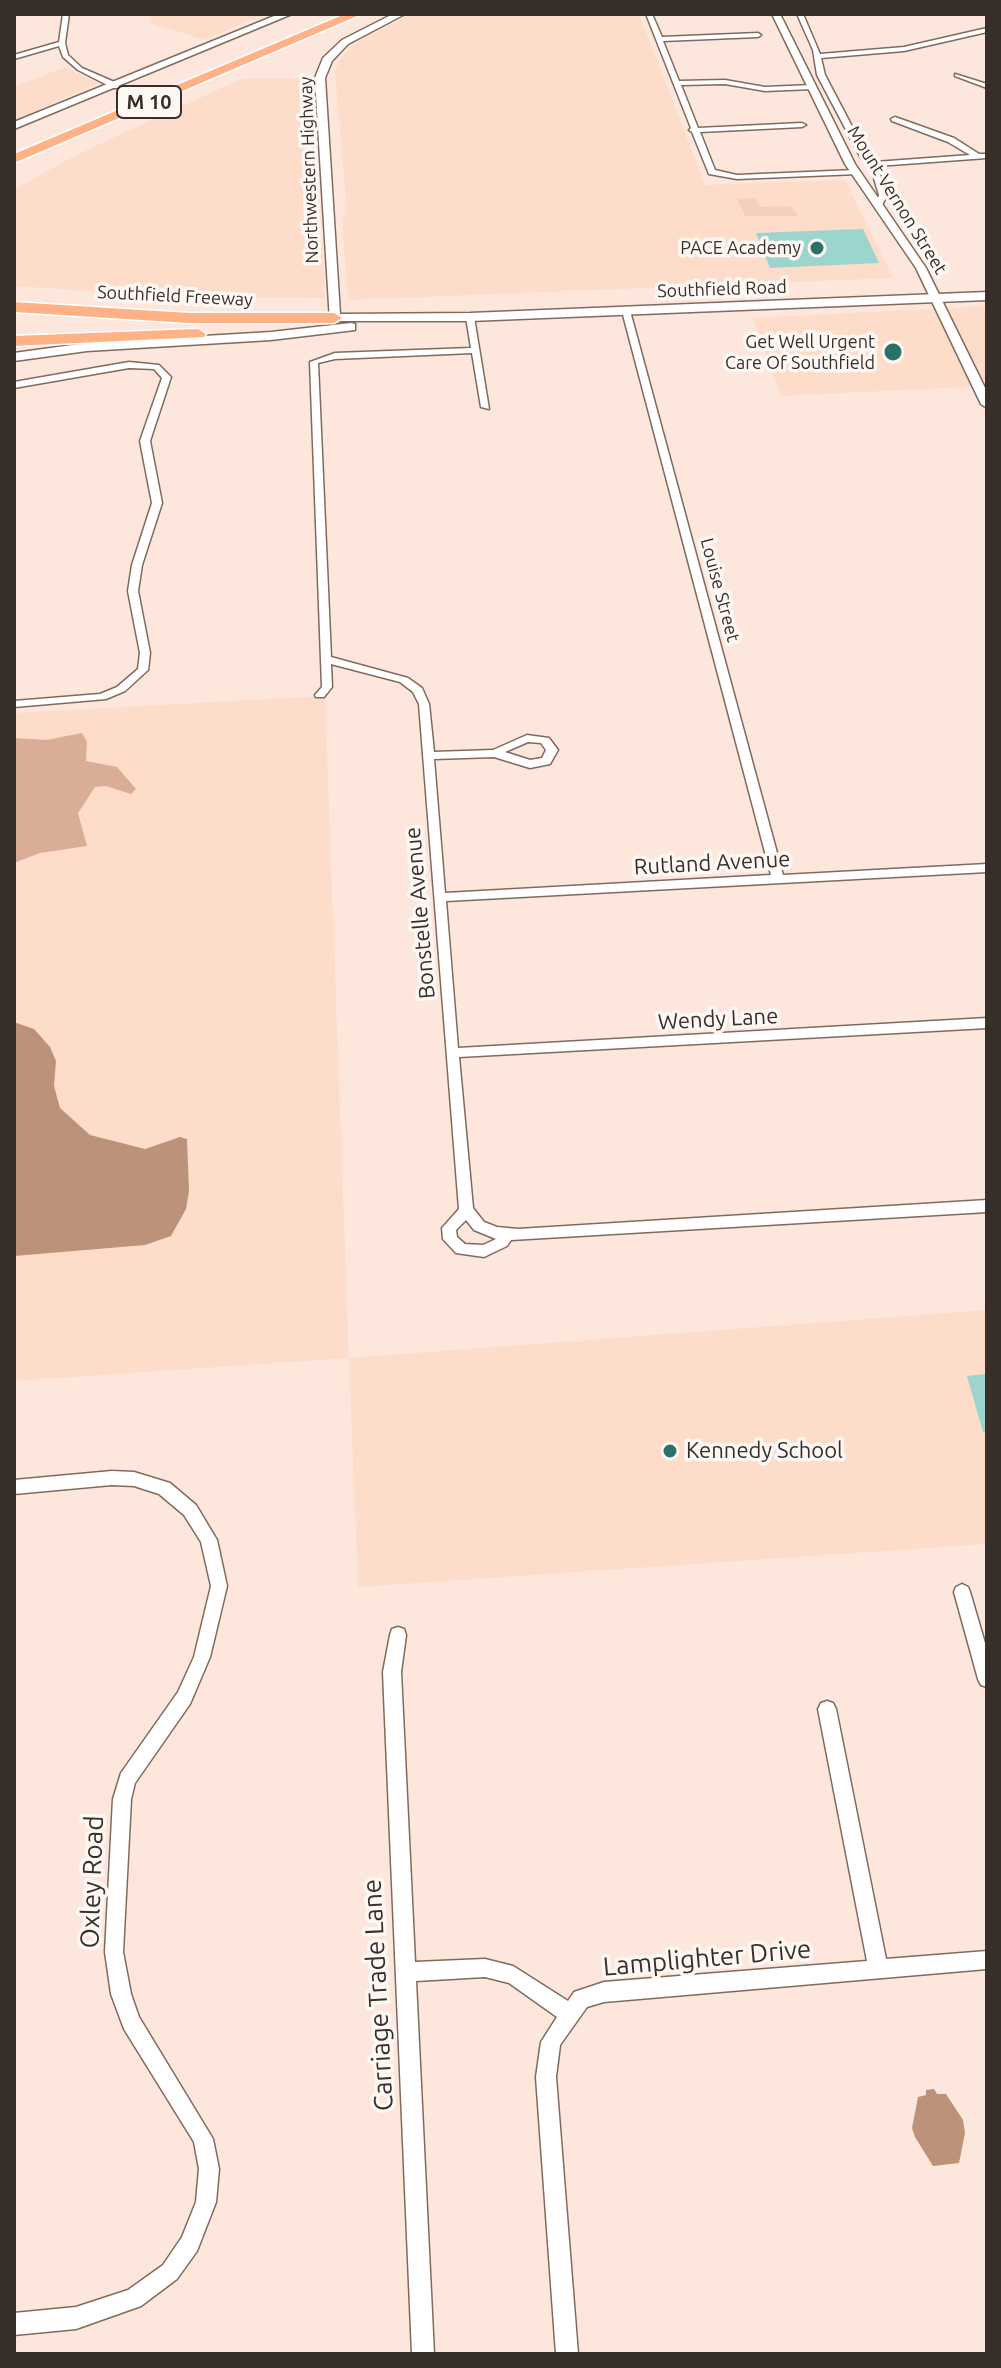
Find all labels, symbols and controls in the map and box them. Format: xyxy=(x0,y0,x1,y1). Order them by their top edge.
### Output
street label: Northwestern Highway xyxy=(295,76,323,264)
road number: M 10 xyxy=(117,86,181,118)
street label: Mount Vernon Street xyxy=(843,122,951,278)
place label: PACE Academy xyxy=(680,237,801,259)
marker: PACE Academy xyxy=(808,239,826,257)
street label: Southfield Road xyxy=(657,276,787,302)
street label: Southfield Freeway xyxy=(97,281,253,311)
place label: Get Well Urgent Care Of Southfield xyxy=(725,331,875,374)
marker: Get Well Urgent Care Of Southfield xyxy=(882,341,904,363)
street label: Louise Street xyxy=(696,536,744,644)
street label: Bonstelle Avenue xyxy=(399,826,441,1000)
street label: Rutland Avenue xyxy=(633,846,791,880)
street label: Wendy Lane xyxy=(657,1003,779,1035)
place label: Kennedy School xyxy=(686,1438,843,1464)
marker: Kennedy School xyxy=(661,1442,679,1460)
street label: Oxley Road xyxy=(74,1815,110,1949)
street label: Carriage Trade Lane xyxy=(356,1878,400,2112)
street label: Lamplighter Drive xyxy=(602,1933,812,1983)

